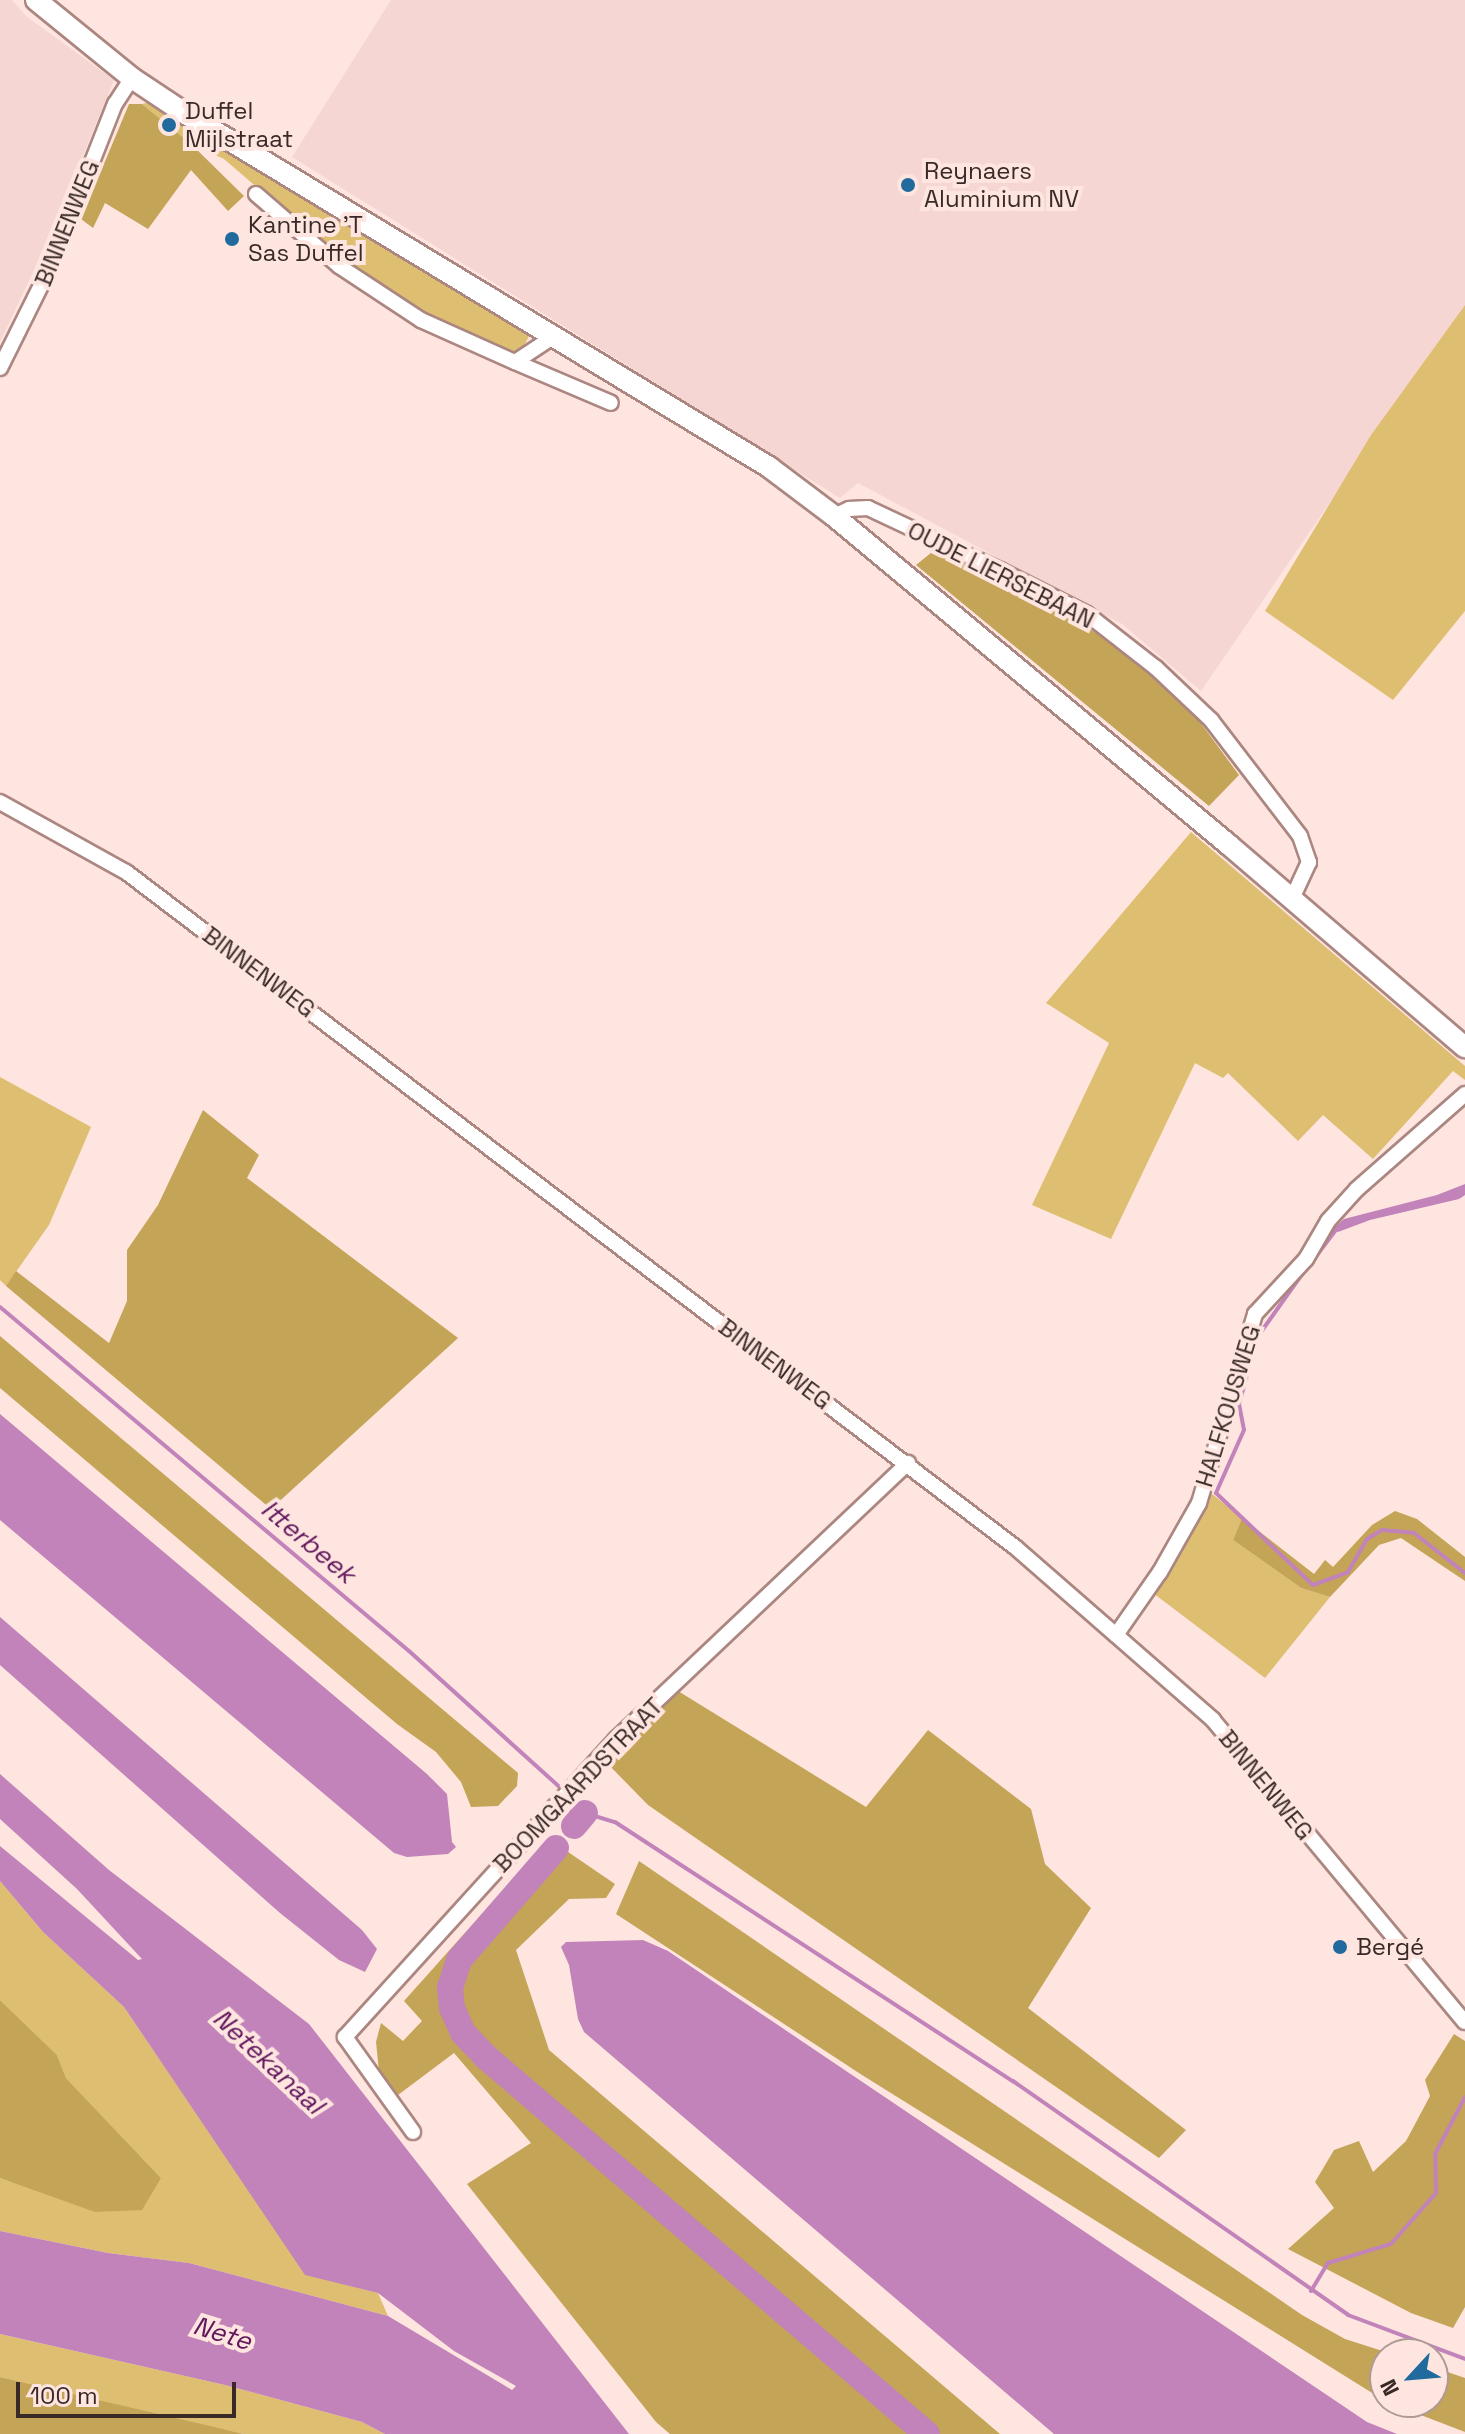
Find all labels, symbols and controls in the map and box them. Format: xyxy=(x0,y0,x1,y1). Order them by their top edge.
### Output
place label: Duffel Mijlstraat xyxy=(185,97,293,153)
marker: Duffel Mijlstraat xyxy=(160,116,178,134)
street label: BINNENWEG xyxy=(29,156,105,290)
place label: Reynaers Aluminium NV xyxy=(924,157,1079,213)
marker: Reynaers Aluminium NV xyxy=(899,176,917,194)
place label: Kantine 'T Sas Duffel xyxy=(248,211,364,267)
marker: Kantine 'T Sas Duffel xyxy=(223,230,241,248)
street label: OUDE LIERSEBAAN xyxy=(903,516,1099,634)
street label: BINNENWEG xyxy=(197,920,321,1024)
street label: BINNENWEG xyxy=(713,1312,837,1416)
street label: HALFKOUSWEG xyxy=(1190,1321,1266,1491)
water label: Itterbeek xyxy=(255,1494,361,1590)
street label: BOOMGAARDSTRAAT xyxy=(487,1692,669,1878)
street label: BINNENWEG xyxy=(1213,1724,1319,1846)
place label: Bergé xyxy=(1356,1933,1424,1961)
marker: Bergé xyxy=(1331,1938,1349,1956)
water label: Netekanaal xyxy=(206,2003,330,2121)
water label: Nete xyxy=(189,2310,255,2358)
north arrow xyxy=(1369,2338,1449,2418)
scale bar xyxy=(20,2366,240,2416)
text: N xyxy=(1373,2375,1405,2400)
text: 100 m xyxy=(30,2380,98,2411)

